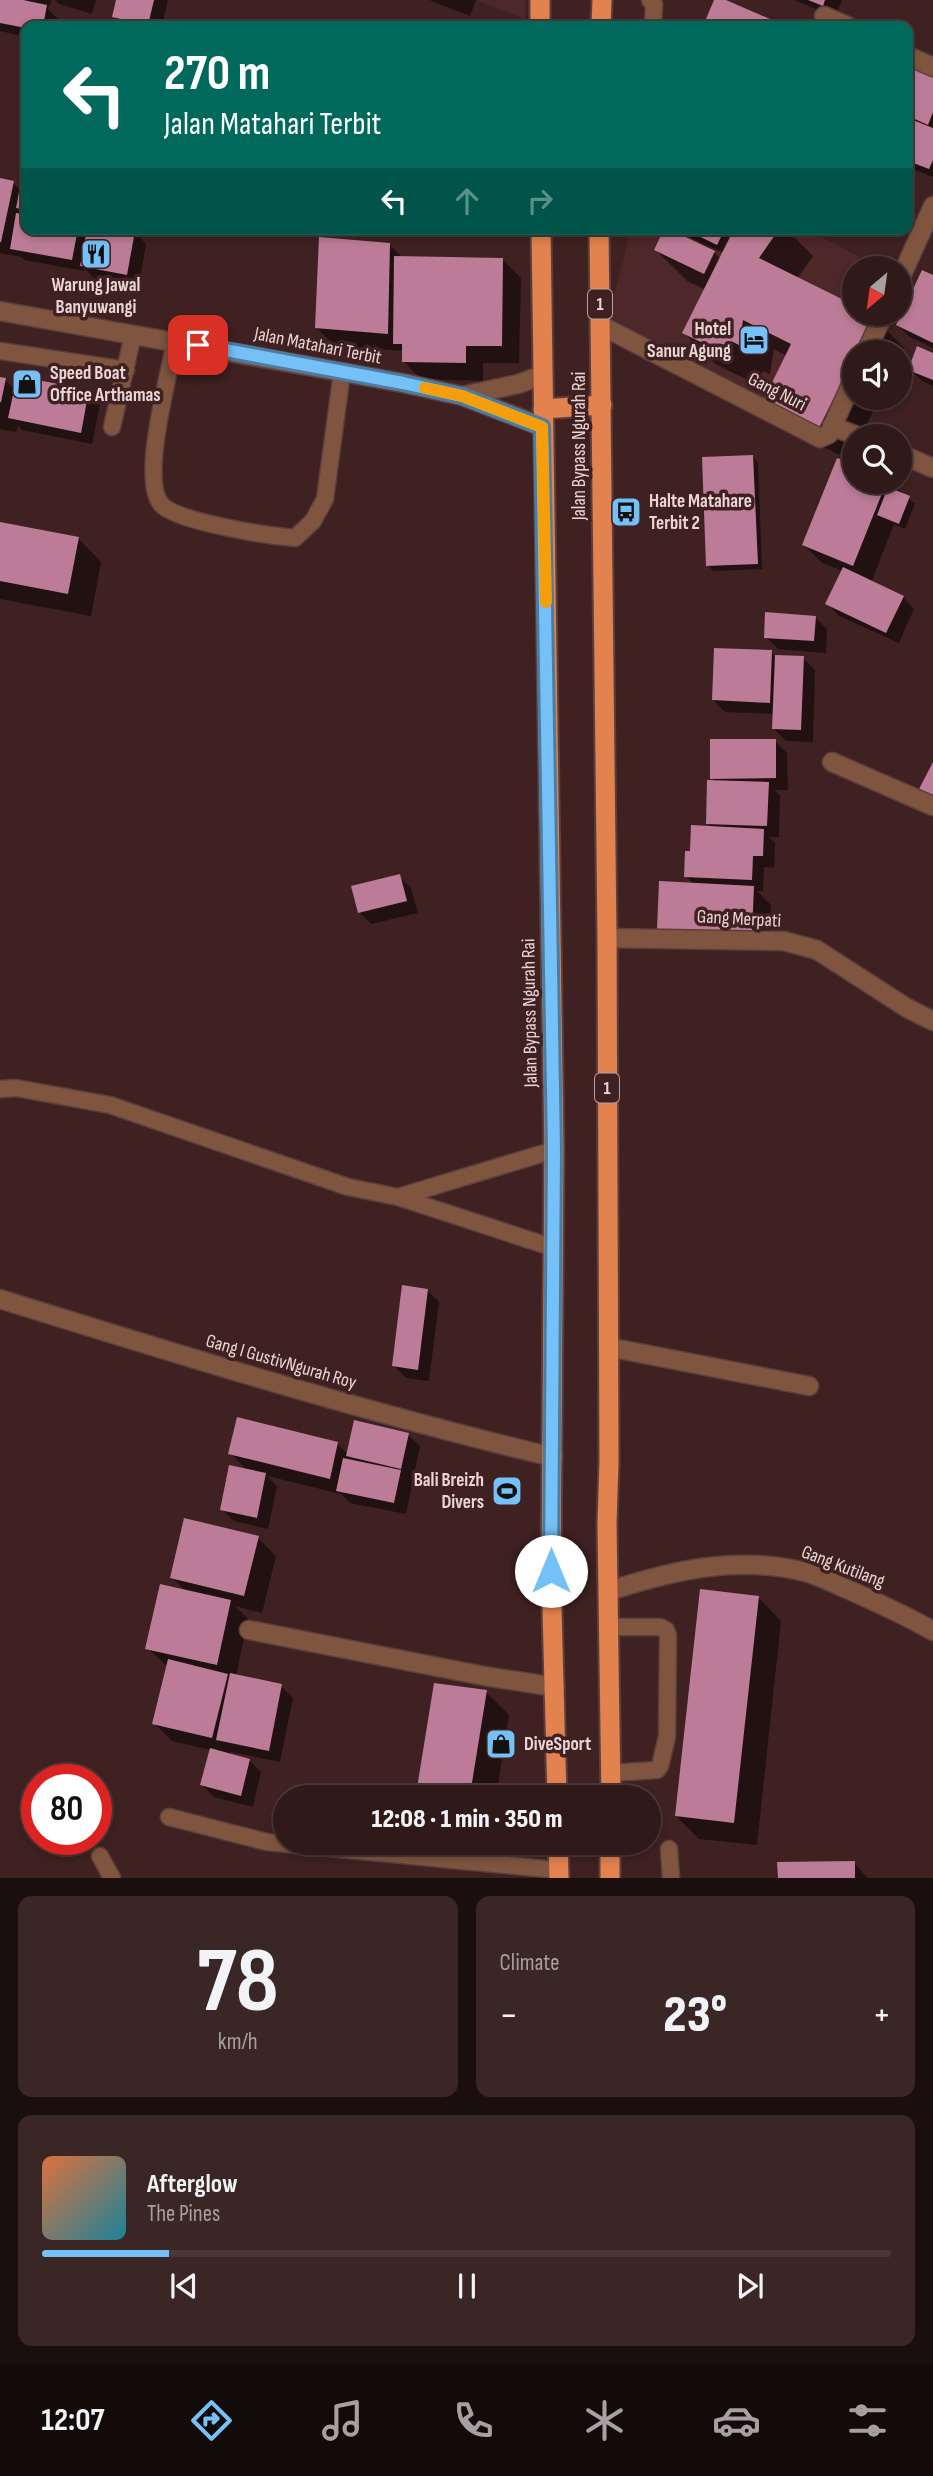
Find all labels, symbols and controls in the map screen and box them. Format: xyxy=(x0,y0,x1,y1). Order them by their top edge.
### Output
text: 270 m xyxy=(164,45,270,104)
icon: left xyxy=(49,49,140,140)
text: Jalan Matahari Terbit xyxy=(164,105,381,144)
icon: left xyxy=(375,182,413,220)
icon: ahead xyxy=(448,182,486,220)
icon: right xyxy=(521,182,559,220)
restaurant icon: Warung Jawal Banyuwangi xyxy=(79,237,113,271)
north arrow xyxy=(842,256,912,326)
map controls xyxy=(842,256,912,494)
place label: Warung Jawal Banyuwangi xyxy=(52,274,140,319)
road number: 1 xyxy=(588,290,612,318)
pin xyxy=(168,315,228,375)
place label: Hotel Sanur Agung xyxy=(647,318,731,363)
street label: Jalan Matahari Terbit xyxy=(251,322,384,370)
hotel icon: Hotel Sanur Agung xyxy=(737,323,771,357)
icon: arrive xyxy=(179,326,217,364)
button: sound xyxy=(842,340,912,410)
place label: Speed Boat Office Arthamas xyxy=(50,362,161,407)
shop icon: Speed Boat Office Arthamas xyxy=(10,367,44,401)
street label: Gang Nuri xyxy=(744,368,810,416)
street label: Jalan Bypass Ngurah Rai xyxy=(568,372,591,521)
button: search xyxy=(842,424,912,494)
place label: Halte Matahare Terbit 2 xyxy=(649,490,752,535)
bus stop icon: Halte Matahare Terbit 2 xyxy=(609,495,643,529)
street label: Gang Merpati xyxy=(696,905,782,933)
street label: Jalan Bypass Ngurah Rai xyxy=(517,938,543,1089)
road number: 1 xyxy=(595,1073,619,1102)
street label: Gang I GustivNgurah Roy xyxy=(203,1329,360,1395)
place label: Bali Breizh Divers xyxy=(414,1469,484,1514)
sports icon: Bali Breizh Divers xyxy=(490,1474,524,1508)
position arrow xyxy=(514,1534,588,1608)
street label: Gang Kutilang xyxy=(798,1541,888,1594)
shop icon: DiveSport xyxy=(484,1727,518,1761)
place label: DiveSport xyxy=(524,1733,591,1756)
speed limit sign: 80 xyxy=(21,1764,112,1855)
text: 12:08 · 1 min · 350 m xyxy=(371,1804,563,1835)
text: 78 xyxy=(197,1928,279,2037)
text: Climate xyxy=(500,1949,559,1977)
text: 23° xyxy=(663,1984,727,2047)
text: − xyxy=(500,1993,518,2038)
text: + xyxy=(872,1993,891,2038)
text: km/h xyxy=(218,2028,258,2056)
text: Afterglow xyxy=(147,2169,238,2200)
text: The Pines xyxy=(147,2200,220,2228)
icon: previous xyxy=(165,2267,203,2305)
icon: pause xyxy=(448,2267,486,2305)
icon: next xyxy=(731,2267,769,2305)
icon: directions xyxy=(187,2396,236,2445)
icon: music xyxy=(318,2396,367,2445)
icon: phone xyxy=(449,2396,498,2445)
icon: climate xyxy=(580,2396,629,2445)
icon: car xyxy=(712,2396,761,2445)
icon: filters xyxy=(843,2396,892,2445)
text: 12:07 xyxy=(41,2401,104,2440)

